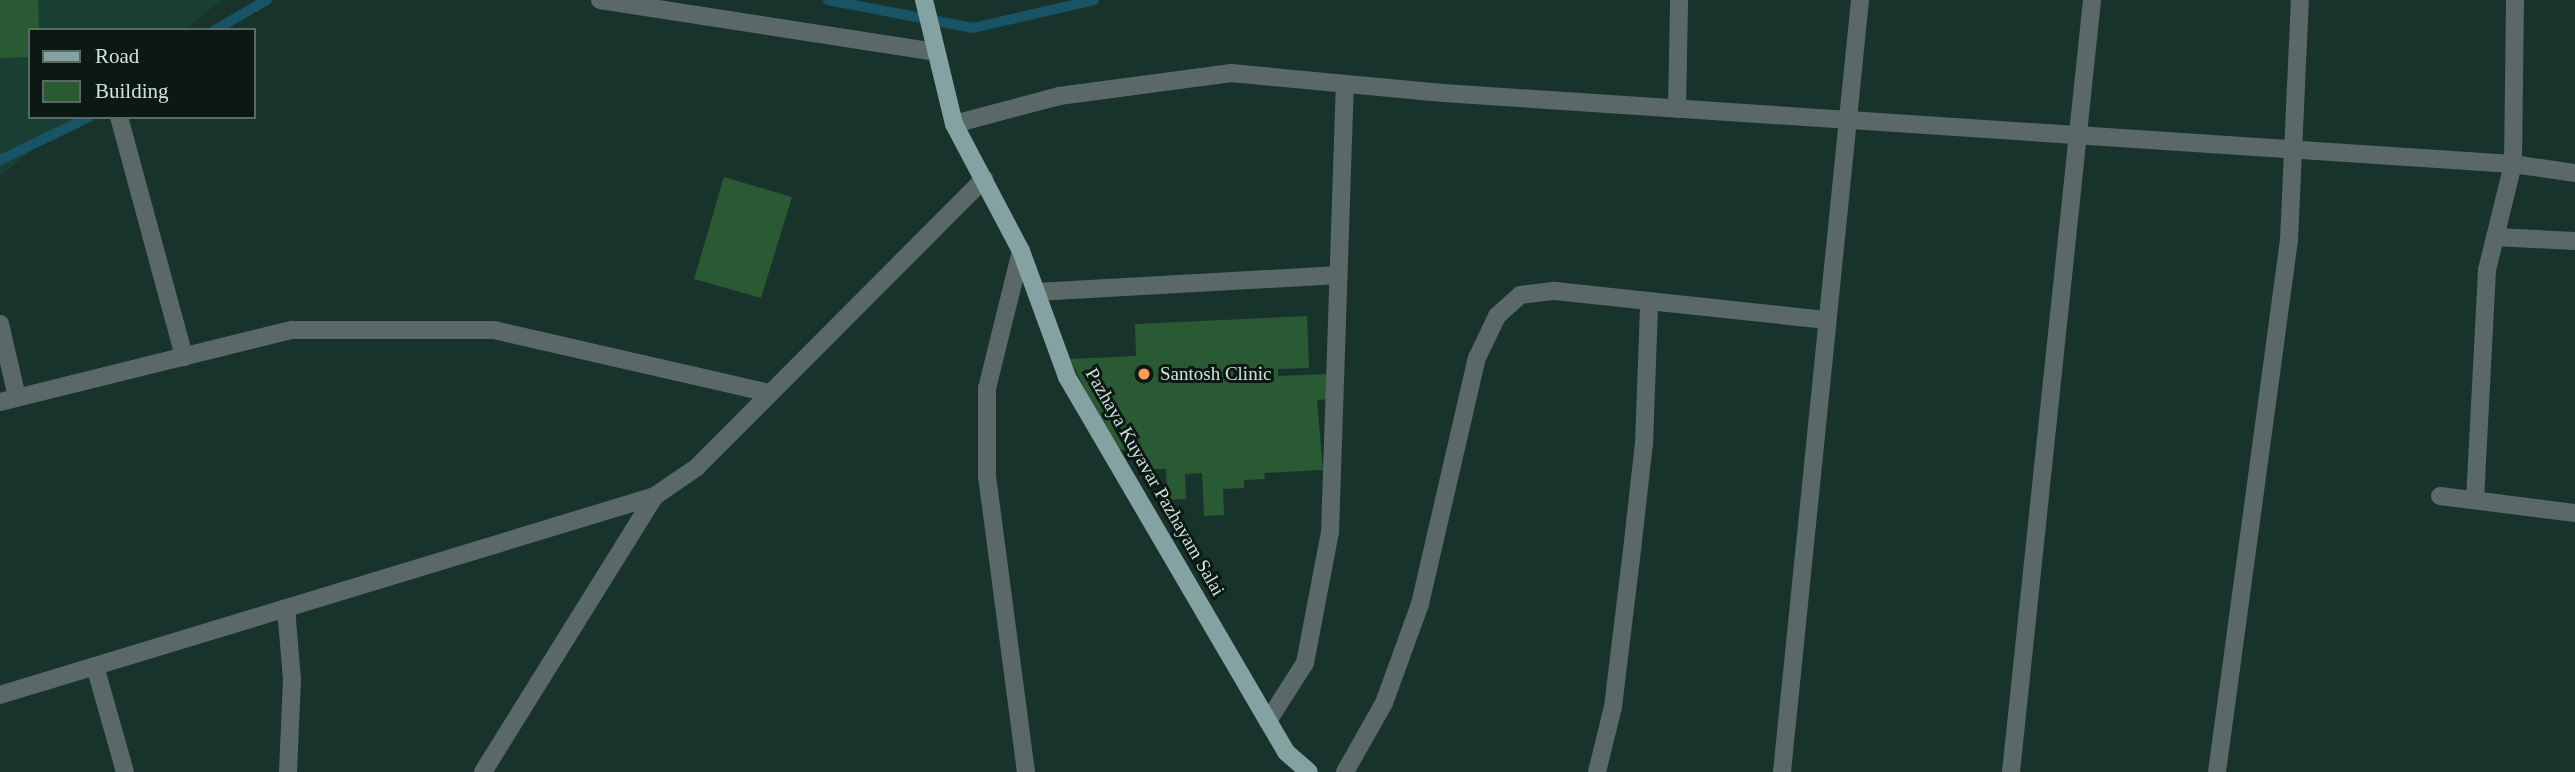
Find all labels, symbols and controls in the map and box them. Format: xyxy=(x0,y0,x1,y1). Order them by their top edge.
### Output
legend xyxy=(28,28,256,119)
text: Road xyxy=(95,44,139,68)
text: Building xyxy=(95,79,169,103)
street label: Pazhaya Kuyavar Pazhayam Salai xyxy=(1072,349,1238,615)
place label: Santosh Clinic xyxy=(1160,363,1285,385)
marker: Santosh Clinic xyxy=(1134,364,1154,384)

